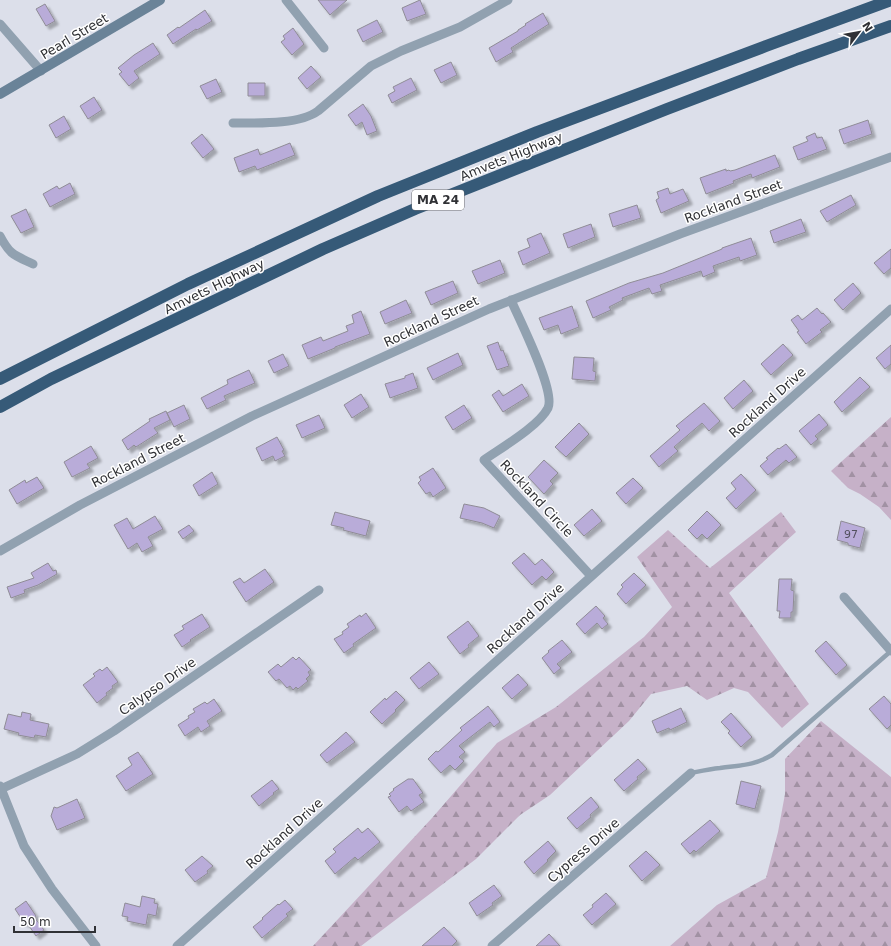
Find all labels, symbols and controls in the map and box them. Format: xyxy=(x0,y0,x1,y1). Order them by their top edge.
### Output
street label: Pearl Street xyxy=(38,10,111,62)
north arrow xyxy=(839,12,879,52)
text: N xyxy=(859,20,875,34)
street label: Amvets Highway xyxy=(458,129,565,184)
street label: Rockland Street xyxy=(682,177,784,226)
road number: MA 24 xyxy=(412,190,464,210)
street label: Amvets Highway xyxy=(162,256,267,317)
street label: Rockland Street xyxy=(381,293,481,350)
street label: Rockland Drive xyxy=(726,364,809,441)
street label: Rockland Street xyxy=(89,430,187,490)
street label: Rockland Circle xyxy=(497,457,576,540)
house number: 97 xyxy=(844,528,858,541)
street label: Rockland Drive xyxy=(484,580,567,657)
street label: Calypso Drive xyxy=(116,654,199,718)
street label: Rockland Drive xyxy=(243,795,326,872)
street label: Cypress Drive xyxy=(544,815,622,886)
scale bar xyxy=(14,908,95,934)
text: 50 m xyxy=(20,915,51,929)

